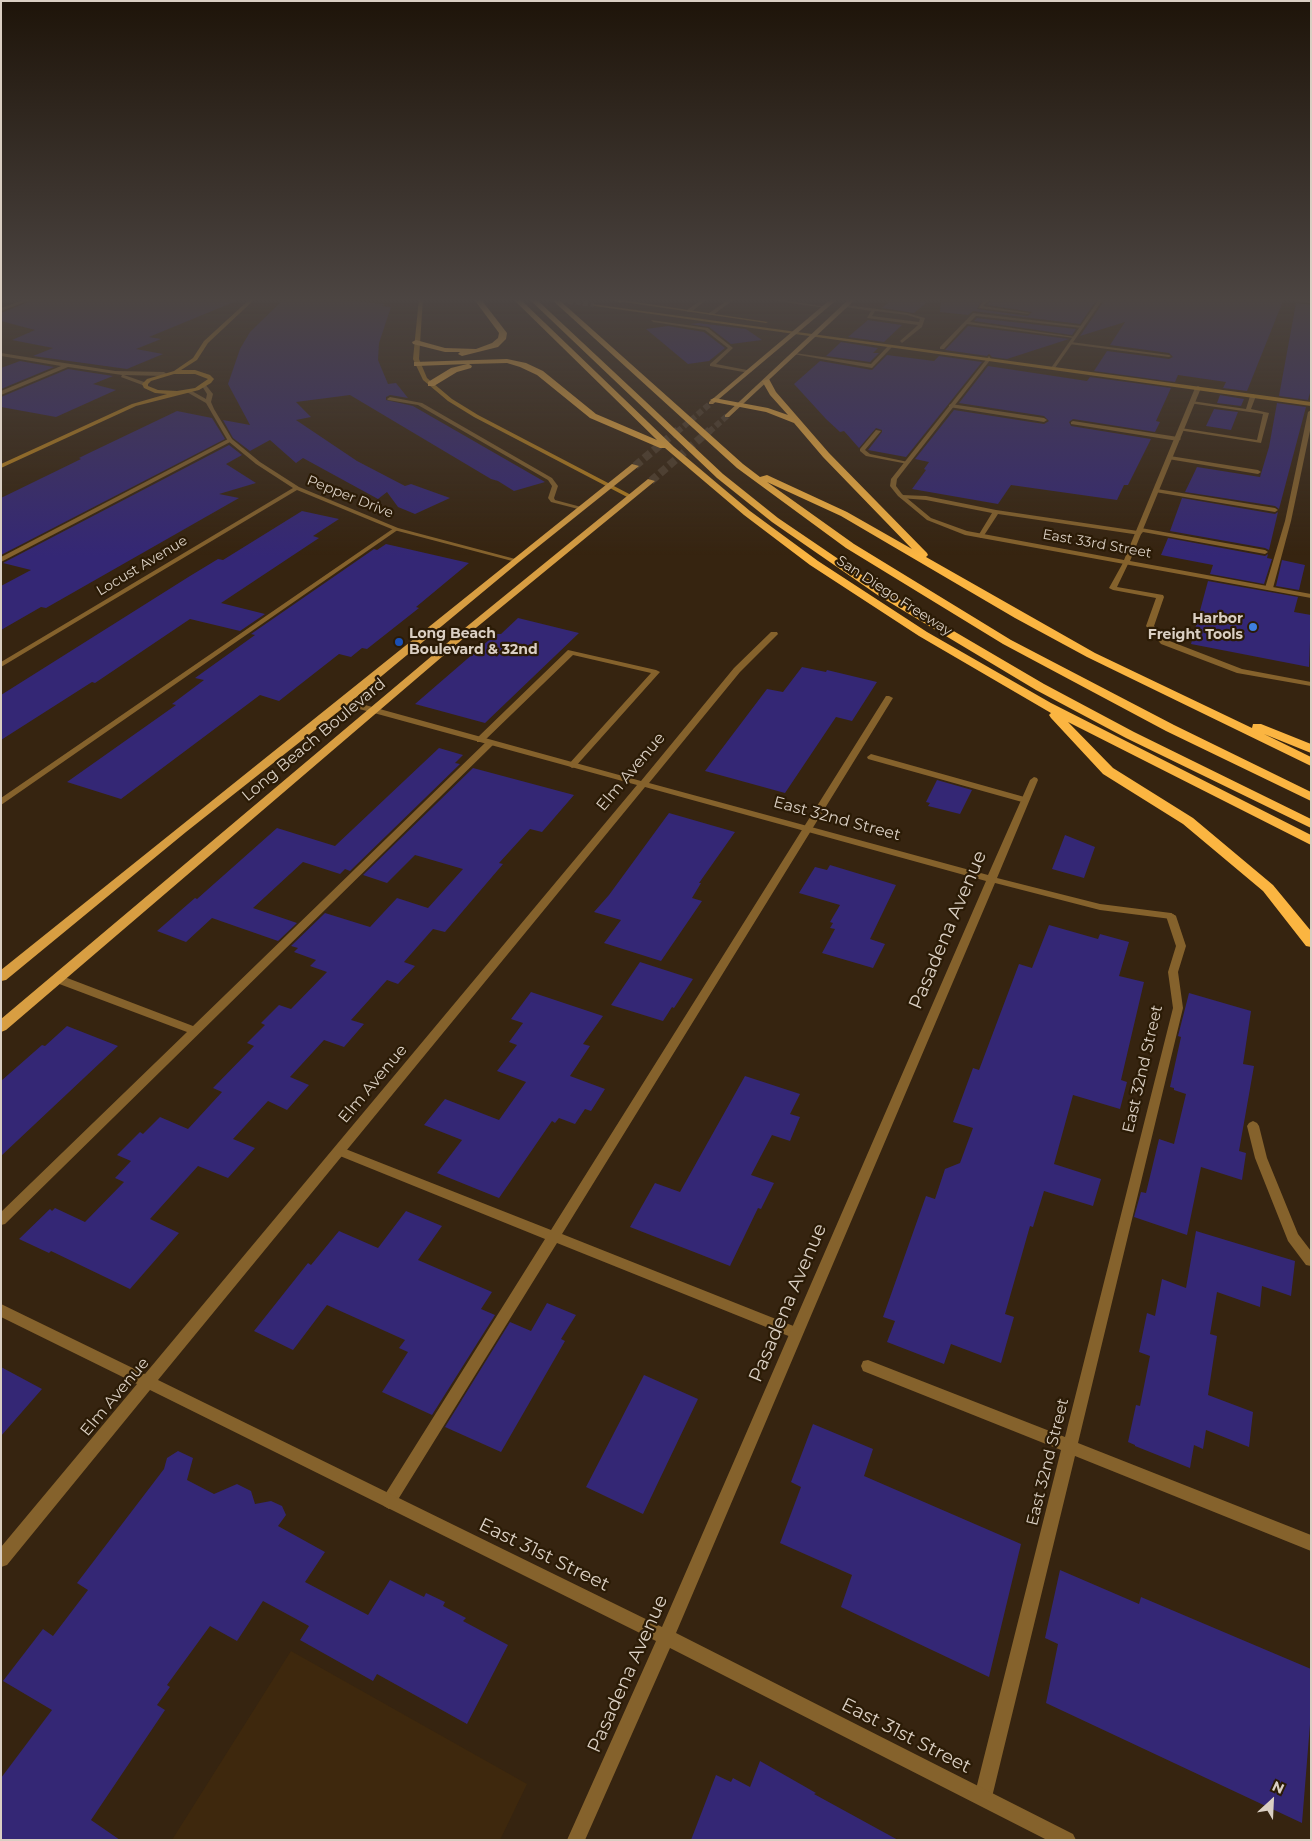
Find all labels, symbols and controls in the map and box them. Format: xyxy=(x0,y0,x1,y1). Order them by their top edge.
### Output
street label: Pepper Drive xyxy=(304,472,396,522)
street label: East 33rd Street xyxy=(1041,526,1153,562)
street label: Locust Avenue xyxy=(93,532,191,600)
street label: San Diego Freeway xyxy=(833,552,955,640)
place label: Harbor Freight Tools xyxy=(1148,611,1243,644)
marker: Harbor Freight Tools xyxy=(1247,621,1259,633)
place label: Long Beach Boulevard & 32nd xyxy=(409,626,538,658)
marker: Long Beach Boulevard & 32nd xyxy=(393,636,405,648)
street label: Long Beach Boulevard xyxy=(238,674,390,806)
street label: Elm Avenue xyxy=(593,729,669,815)
street label: East 32nd Street xyxy=(771,793,903,845)
street label: Pasadena Avenue xyxy=(904,847,992,1013)
street label: East 32nd Street xyxy=(1119,1003,1167,1135)
street label: Elm Avenue xyxy=(335,1041,411,1127)
street label: Pasadena Avenue xyxy=(744,1220,832,1386)
street label: Elm Avenue xyxy=(77,1354,153,1440)
street label: East 32nd Street xyxy=(1023,1396,1073,1528)
street label: East 31st Street xyxy=(475,1513,613,1597)
street label: Pasadena Avenue xyxy=(583,1592,673,1756)
street label: East 31st Street xyxy=(837,1693,975,1779)
north arrow xyxy=(1247,1776,1297,1826)
text: N xyxy=(1269,1777,1287,1798)

